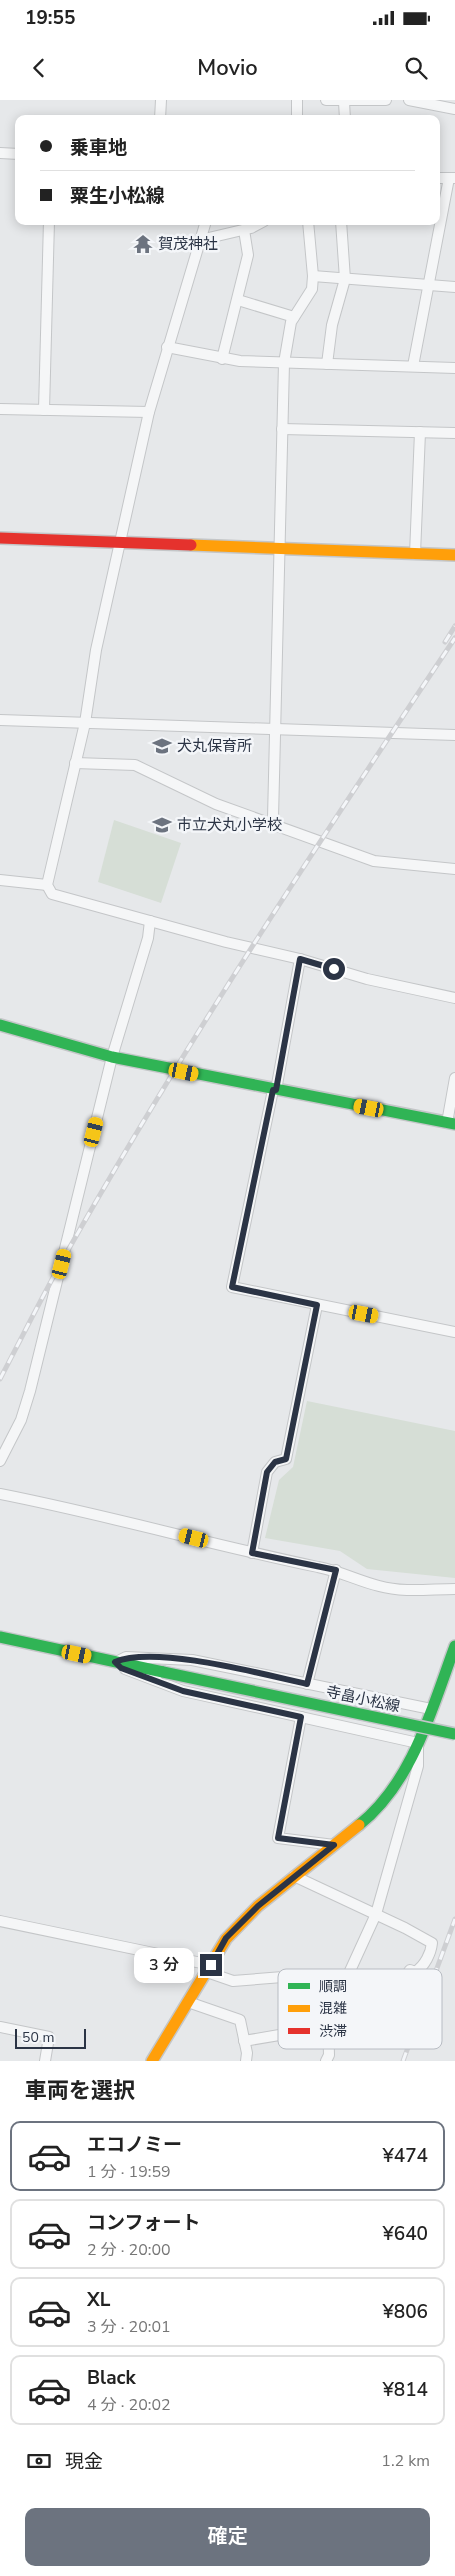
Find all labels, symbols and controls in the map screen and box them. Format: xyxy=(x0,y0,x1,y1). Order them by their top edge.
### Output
text: 19:55 xyxy=(25,5,75,31)
text: Movio xyxy=(197,53,258,83)
icon: back xyxy=(25,54,53,82)
icon: search xyxy=(402,54,430,82)
text: 乗車地 xyxy=(70,135,127,161)
text: 粟生小松線 xyxy=(70,183,165,209)
temple icon: 賀茂神社 xyxy=(132,233,154,255)
place label: 賀茂神社 xyxy=(158,234,218,254)
school or university icon: 犬丸保育所 xyxy=(151,735,173,757)
place label: 犬丸保育所 xyxy=(177,736,252,756)
school or university icon: 市立犬丸小学校 xyxy=(151,814,173,836)
place label: 市立犬丸小学校 xyxy=(177,815,282,835)
route start xyxy=(323,958,345,980)
car xyxy=(167,1062,200,1082)
car xyxy=(352,1098,385,1118)
car xyxy=(83,1116,104,1148)
car xyxy=(51,1248,72,1280)
car xyxy=(347,1304,380,1324)
car xyxy=(177,1527,210,1549)
car xyxy=(60,1644,93,1664)
street label: 寺畠小松線 xyxy=(324,1681,402,1717)
callout: 3 分 xyxy=(134,1948,194,1982)
text: 3 分 xyxy=(149,1954,179,1976)
route end xyxy=(200,1954,222,1976)
legend xyxy=(278,1969,442,2049)
text: 順調 xyxy=(319,1977,347,1996)
text: 混雑 xyxy=(319,1999,347,2018)
text: 渋滞 xyxy=(319,2022,347,2041)
scale bar xyxy=(15,2026,86,2049)
text: 50 m xyxy=(22,2028,54,2047)
text: 車両を選択 xyxy=(25,2076,135,2106)
text: エコノミー xyxy=(87,2132,182,2158)
icon: car xyxy=(27,2134,72,2179)
text: ¥474 xyxy=(382,2143,428,2169)
text: 1 分 · 19:59 xyxy=(87,2161,171,2183)
text: コンフォート xyxy=(87,2210,200,2236)
icon: car xyxy=(27,2212,72,2257)
text: ¥640 xyxy=(382,2221,428,2247)
text: 2 分 · 20:00 xyxy=(87,2239,171,2261)
text: XL xyxy=(87,2287,110,2313)
icon: car xyxy=(27,2290,72,2335)
text: ¥806 xyxy=(382,2299,428,2325)
text: 3 分 · 20:01 xyxy=(87,2316,171,2338)
text: Black xyxy=(87,2365,136,2391)
icon: car xyxy=(27,2368,72,2413)
text: ¥814 xyxy=(382,2377,428,2403)
text: 4 分 · 20:02 xyxy=(87,2394,171,2416)
icon: cash xyxy=(25,2447,53,2475)
text: 現金 xyxy=(65,2449,103,2475)
text: 1.2 km xyxy=(381,2450,430,2472)
button: 確定 xyxy=(25,2508,430,2566)

